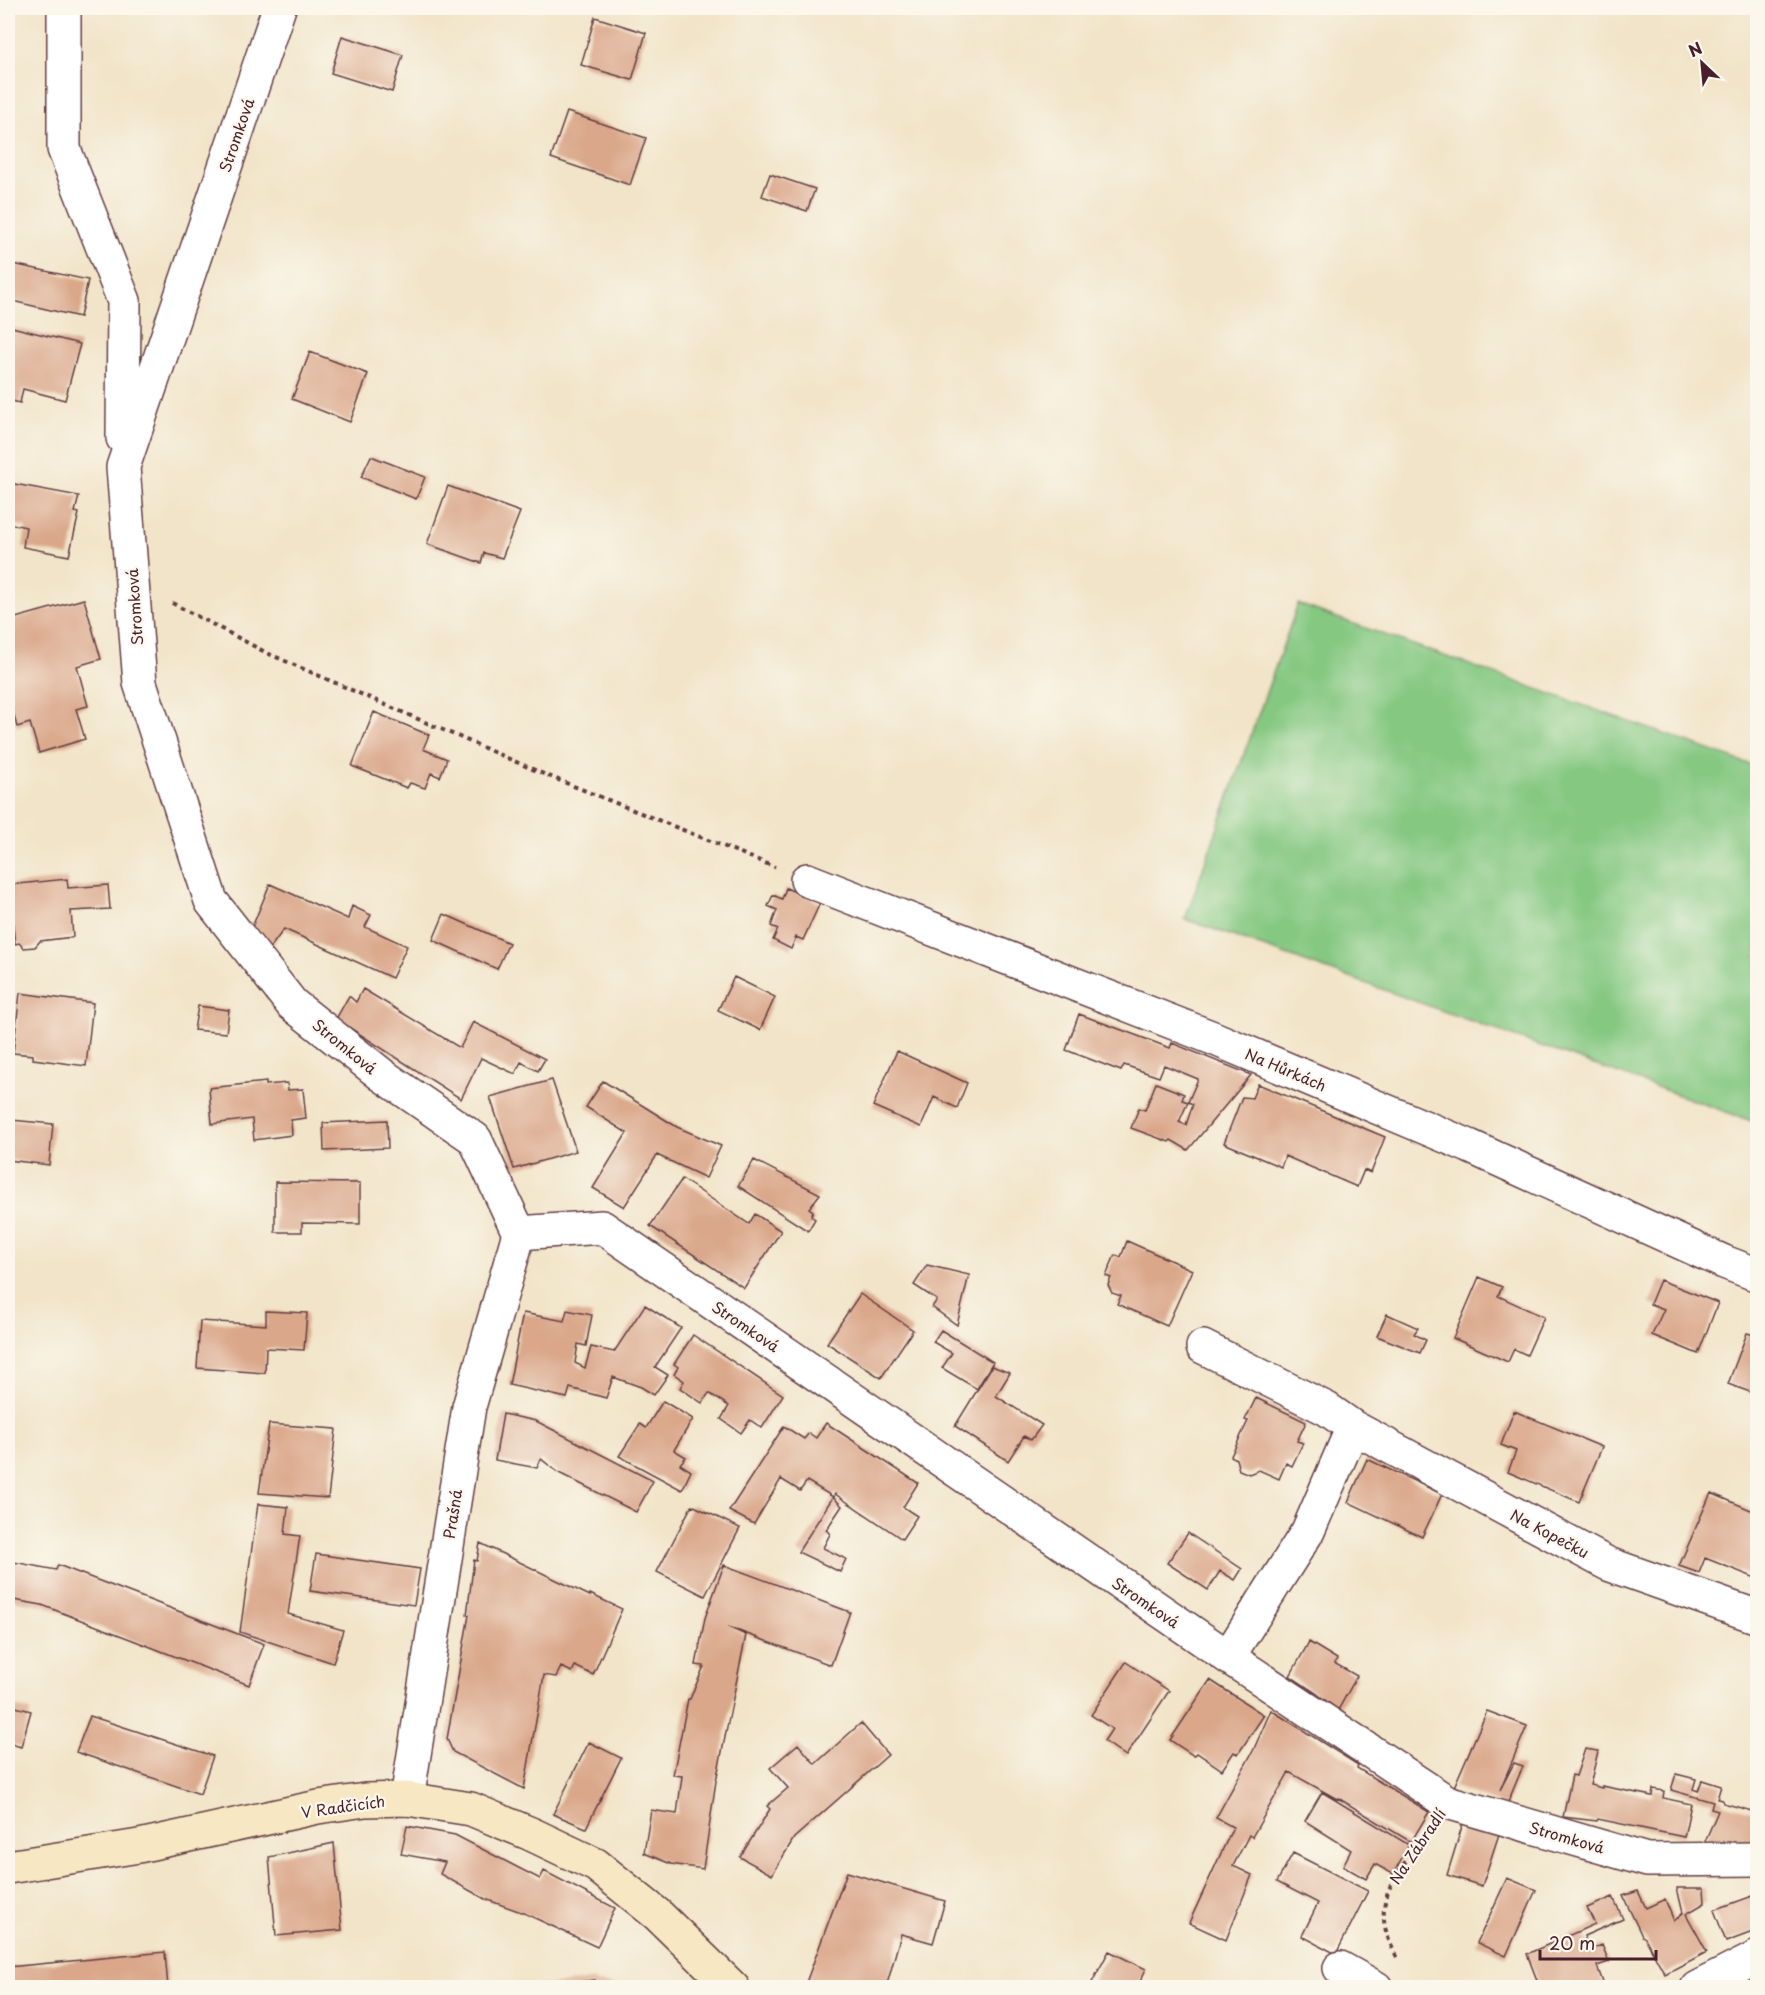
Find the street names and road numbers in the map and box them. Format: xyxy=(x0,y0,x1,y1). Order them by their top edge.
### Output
street label: Stromková xyxy=(213,94,260,175)
street label: Stromková xyxy=(120,567,148,646)
street label: Stromková xyxy=(308,1013,383,1080)
street label: Na Hůrkách xyxy=(1242,1042,1330,1096)
street label: Stromková xyxy=(708,1295,785,1358)
street label: Prašná xyxy=(437,1487,467,1540)
street label: Na Kopečku xyxy=(1507,1503,1593,1563)
street label: Stromková xyxy=(1108,1571,1185,1634)
street label: V Radčicích xyxy=(300,1789,386,1823)
street label: Na Zábradlí xyxy=(1383,1803,1451,1888)
street label: Stromková xyxy=(1527,1815,1608,1859)

